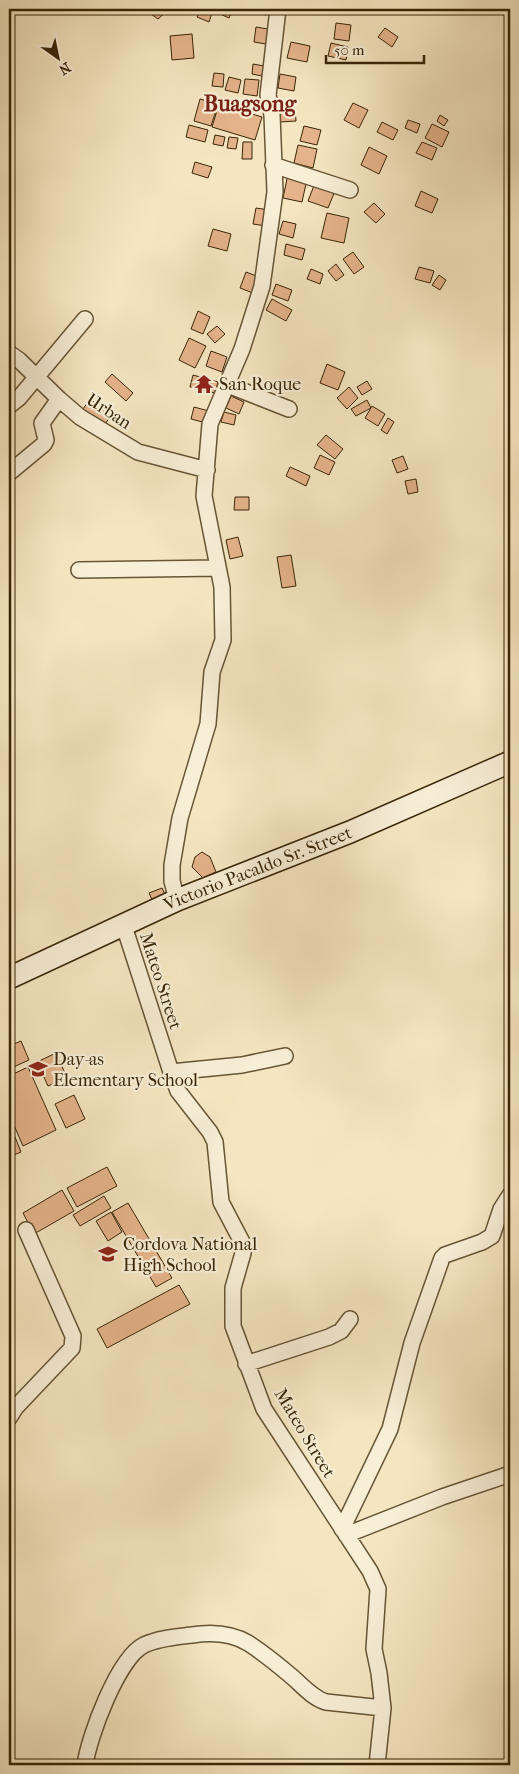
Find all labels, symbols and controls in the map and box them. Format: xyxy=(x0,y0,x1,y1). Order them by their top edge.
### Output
north arrow xyxy=(32,32,82,82)
scale bar xyxy=(326,32,424,64)
text: 50 m xyxy=(334,41,365,59)
text: N xyxy=(55,58,74,79)
district label: Buagsong xyxy=(204,91,297,117)
temple icon: San Roque xyxy=(193,373,215,395)
place label: San Roque xyxy=(219,374,301,395)
street label: Urban xyxy=(82,389,136,434)
street label: Victorio Pacaldo Sr. Street xyxy=(160,822,356,916)
street label: Mateo Street xyxy=(135,930,186,1033)
place label: Day-as Elementary School xyxy=(53,1049,198,1091)
school or university icon: Day-as Elementary School xyxy=(27,1058,49,1080)
place label: Cordova National High School xyxy=(123,1234,257,1276)
school or university icon: Cordova National High School xyxy=(97,1243,119,1265)
street label: Mateo Street xyxy=(270,1385,340,1482)

